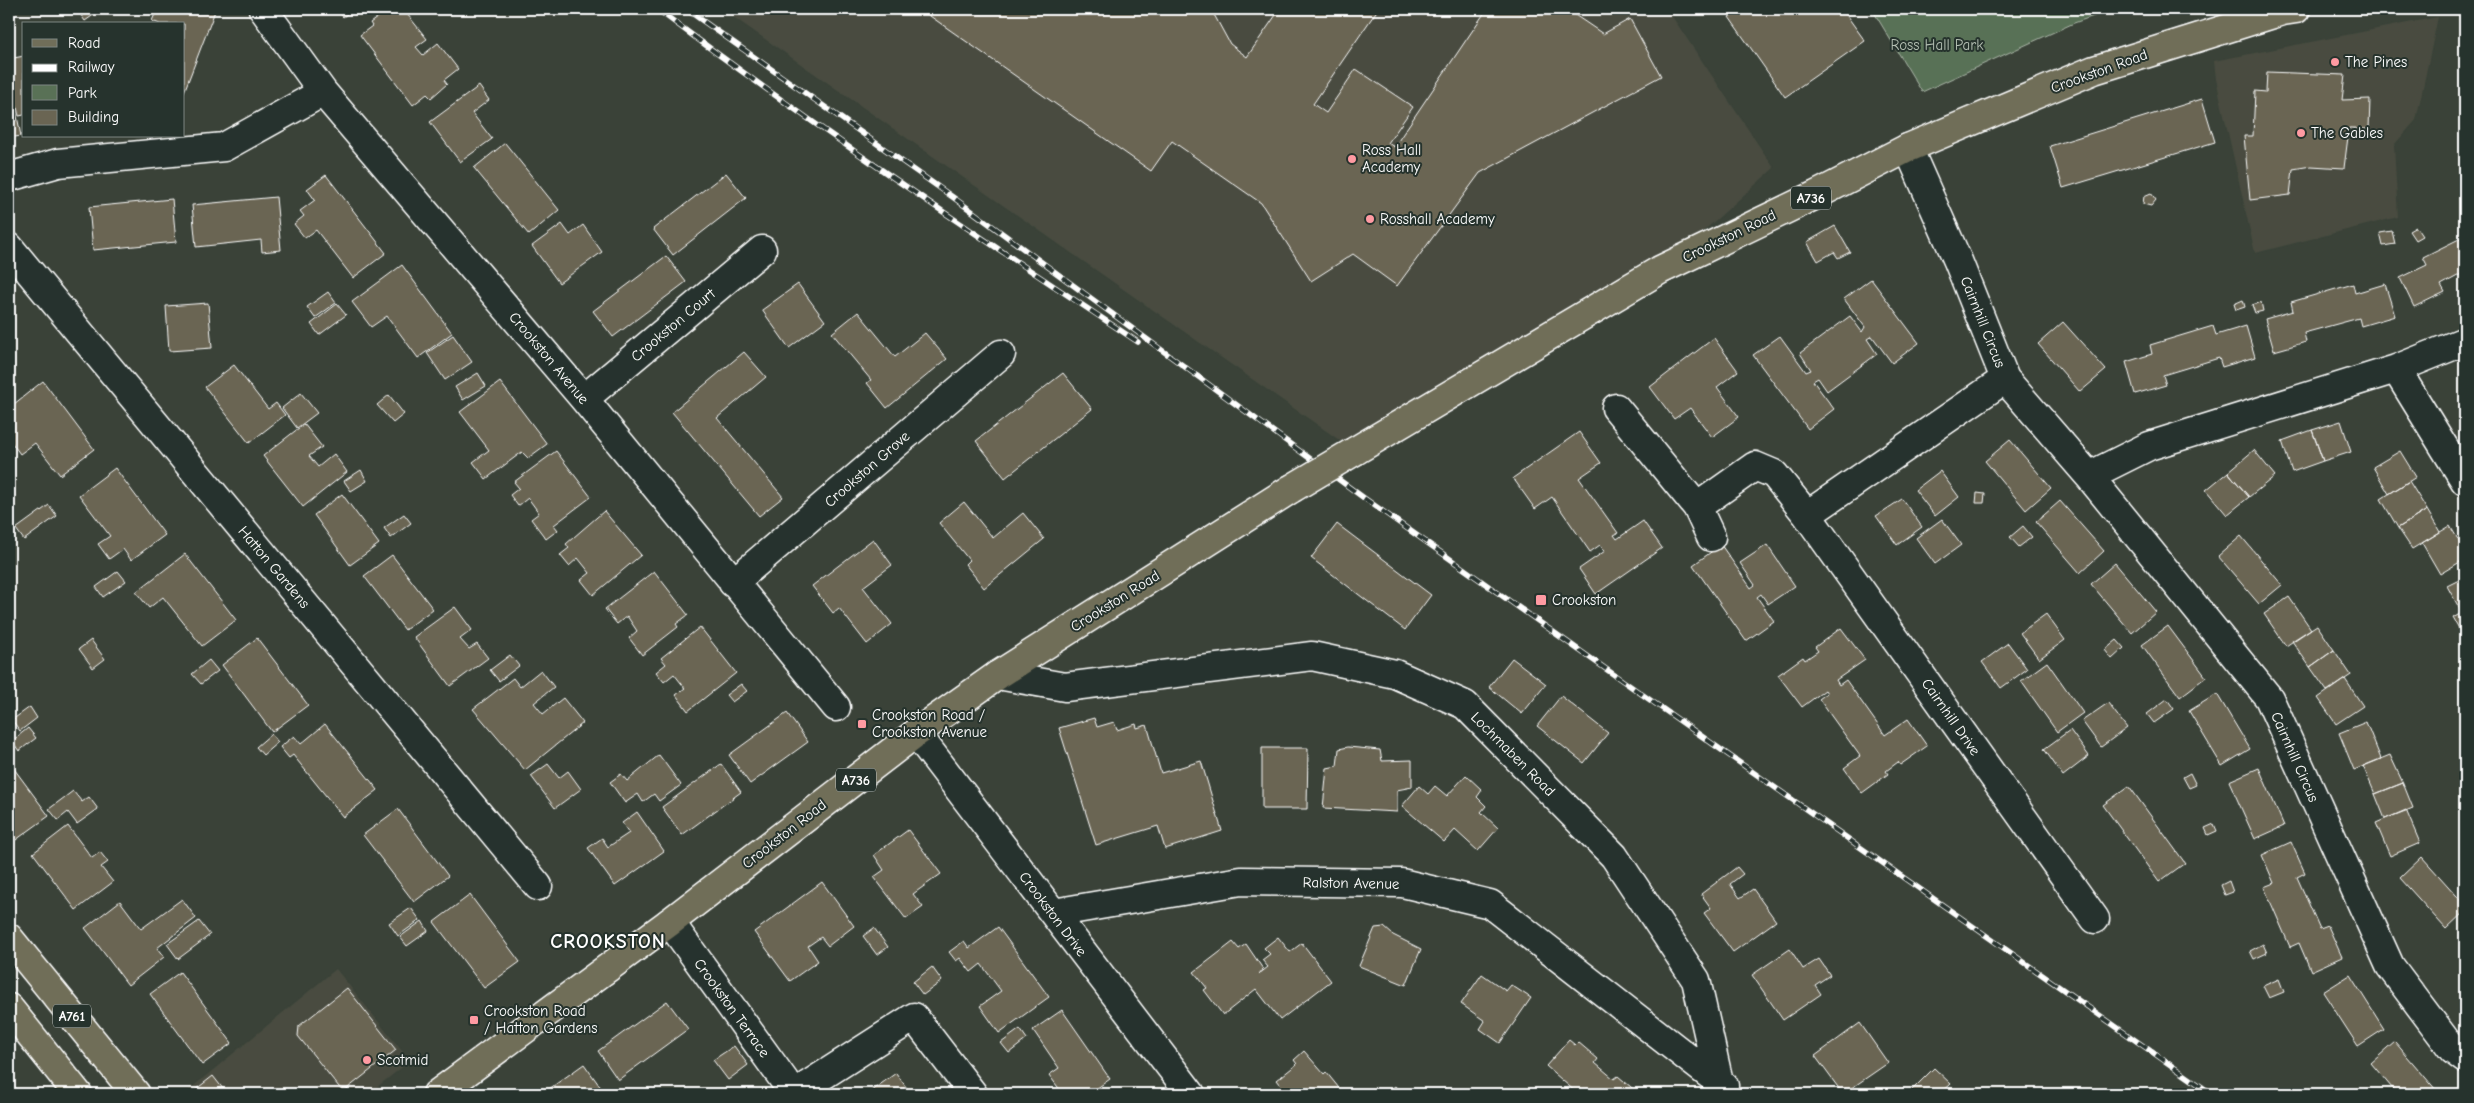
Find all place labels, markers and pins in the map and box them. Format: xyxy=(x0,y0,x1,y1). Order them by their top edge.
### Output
place label: The Pines xyxy=(2345,53,2407,71)
marker: The Pines xyxy=(2329,56,2341,68)
place label: The Gables xyxy=(2311,124,2383,142)
marker: The Gables xyxy=(2295,127,2307,139)
place label: Ross Hall Academy xyxy=(1362,141,1421,176)
marker: Ross Hall Academy xyxy=(1346,153,1358,165)
place label: Rosshall Academy xyxy=(1380,210,1495,228)
marker: Rosshall Academy xyxy=(1364,213,1376,225)
place label: Crookston xyxy=(1552,591,1616,609)
marker: Crookston xyxy=(1534,593,1548,607)
place label: Crookston Road / Crookston Avenue xyxy=(872,706,988,741)
marker: Crookston Road / Crookston Avenue xyxy=(856,718,868,730)
place label: Crookston Road / Hatton Gardens xyxy=(484,1002,598,1037)
marker: Crookston Road / Hatton Gardens xyxy=(468,1014,480,1026)
place label: Scotmid xyxy=(377,1051,428,1069)
marker: Scotmid xyxy=(361,1054,373,1066)

